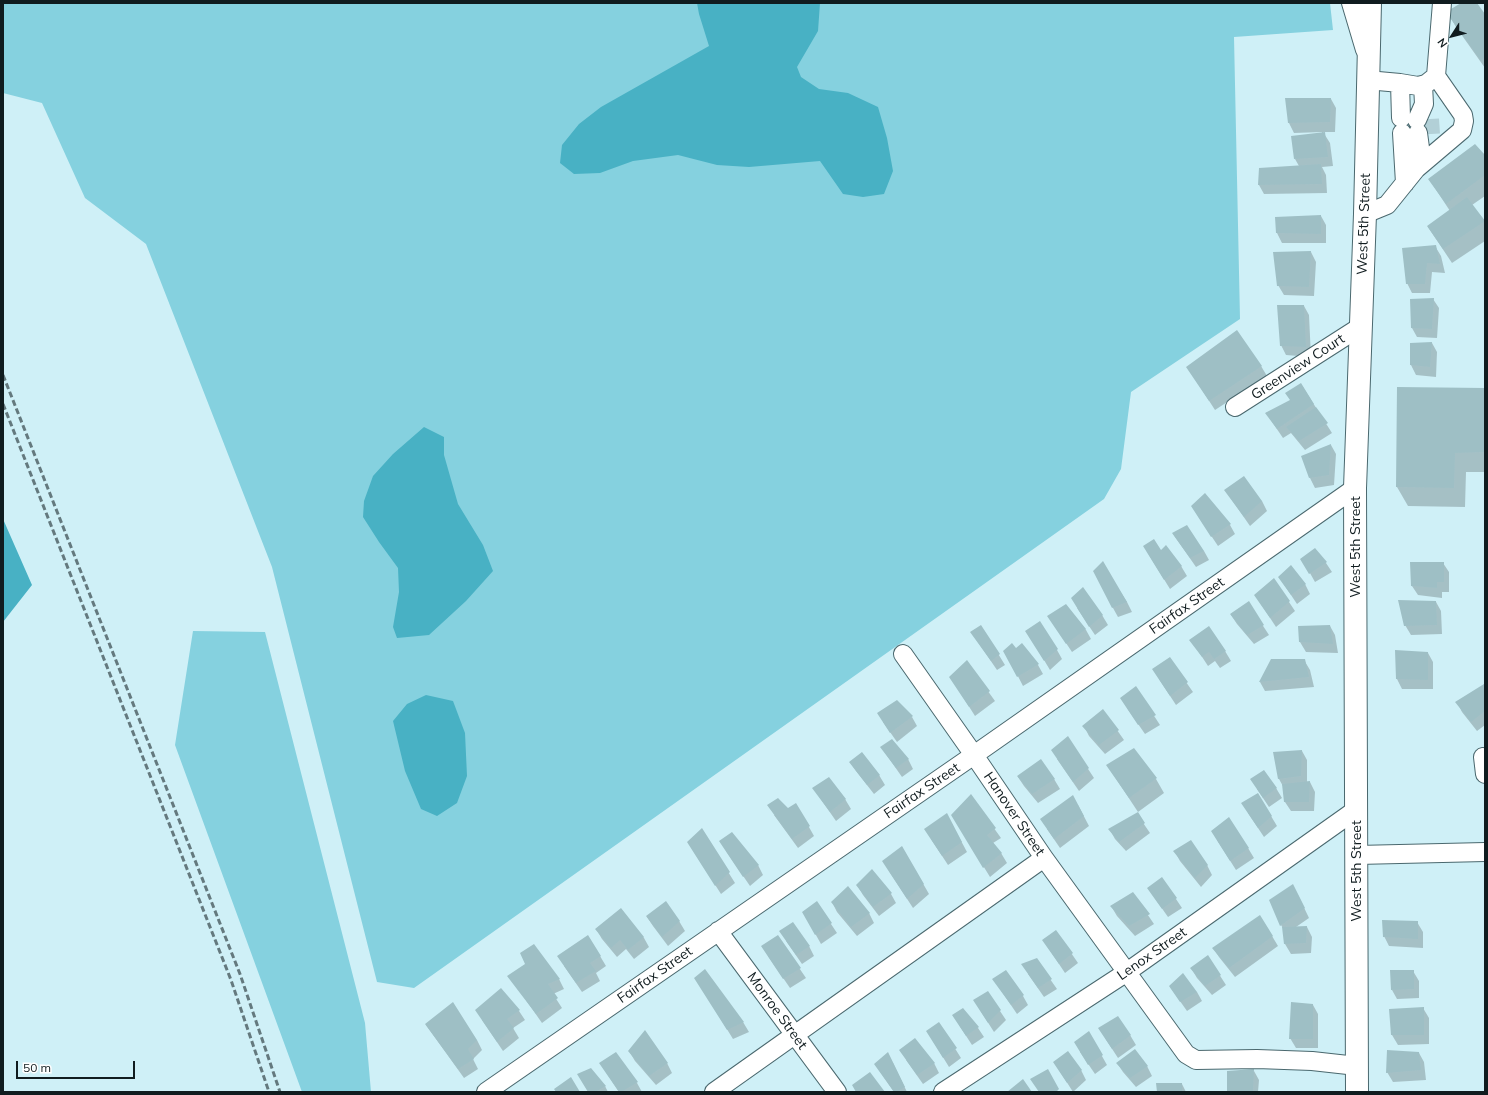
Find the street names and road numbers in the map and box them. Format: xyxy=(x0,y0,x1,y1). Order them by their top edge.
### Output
street label: West 5th Street xyxy=(1354,173,1374,275)
street label: Greenview Court xyxy=(1248,330,1348,404)
street label: West 5th Street xyxy=(1348,496,1364,598)
street label: Fairfax Street xyxy=(1146,574,1228,638)
street label: Fairfax Street xyxy=(881,760,963,822)
street label: Hanover Street xyxy=(980,769,1048,859)
street label: West 5th Street xyxy=(1349,820,1365,922)
street label: Lenox Street xyxy=(1114,924,1190,984)
street label: Fairfax Street xyxy=(614,943,696,1007)
street label: Monroe Street xyxy=(743,969,811,1053)

